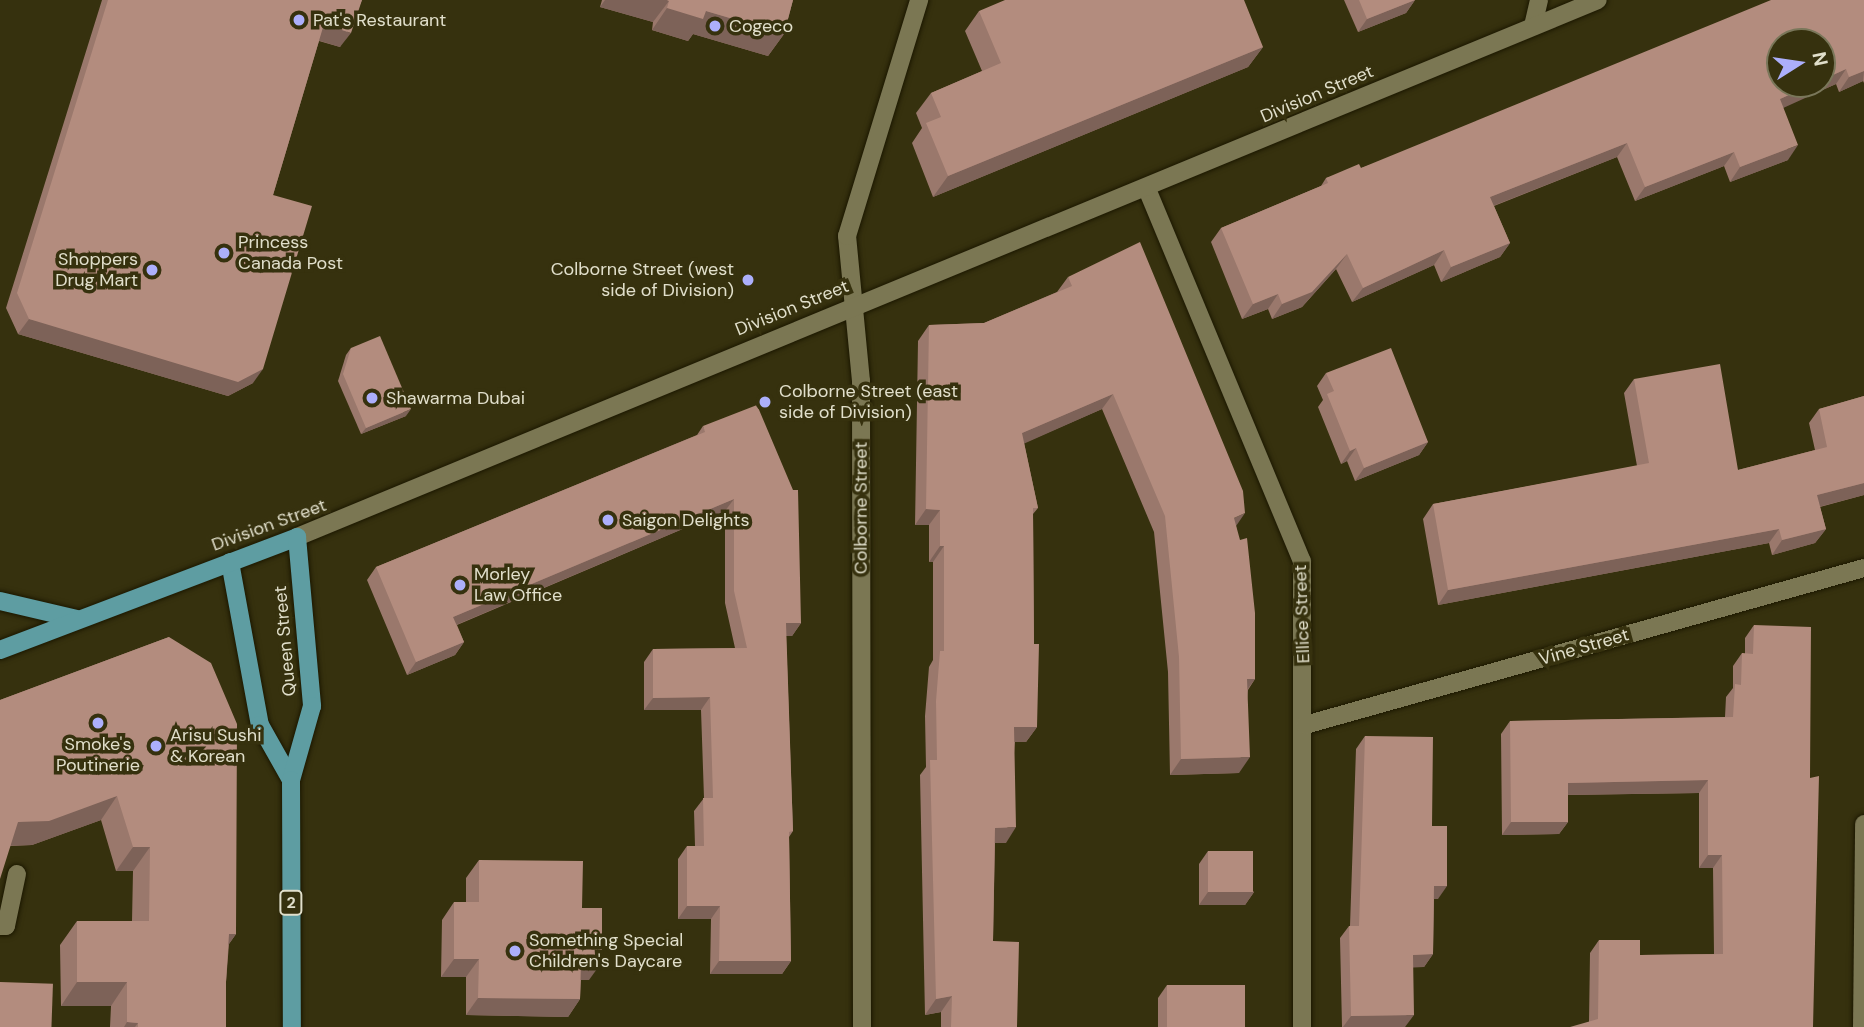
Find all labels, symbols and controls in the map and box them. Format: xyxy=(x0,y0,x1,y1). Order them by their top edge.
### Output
place label: Pat's Restaurant xyxy=(313,9,446,31)
marker: Pat's Restaurant xyxy=(291,12,307,28)
place label: Cogeco xyxy=(729,15,793,37)
marker: Cogeco xyxy=(707,18,723,34)
north arrow xyxy=(1766,28,1836,98)
text: N xyxy=(1806,50,1834,68)
street label: Division Street xyxy=(1257,60,1377,128)
place label: Princess Canada Post xyxy=(238,232,343,274)
marker: Princess Canada Post xyxy=(216,245,232,261)
place label: Shoppers Drug Mart xyxy=(55,249,138,292)
place label: Colborne Street (west side of Division) xyxy=(551,259,734,302)
marker: Shoppers Drug Mart xyxy=(144,262,160,278)
marker: Colborne Street (west side of Division) xyxy=(740,272,756,288)
street label: Division Street xyxy=(732,275,852,341)
place label: Colborne Street (east side of Division) xyxy=(779,381,958,424)
place label: Shawarma Dubai xyxy=(386,387,525,409)
marker: Shawarma Dubai xyxy=(364,390,380,406)
marker: Colborne Street (east side of Division) xyxy=(757,394,773,410)
street label: Colborne Street xyxy=(850,442,872,574)
street label: Division Street xyxy=(209,494,329,556)
place label: Saigon Delights xyxy=(622,509,749,531)
marker: Saigon Delights xyxy=(600,512,616,528)
place label: Morley Law Office xyxy=(474,564,562,606)
street label: Ellice Street xyxy=(1289,564,1315,664)
marker: Morley Law Office xyxy=(452,577,468,593)
street label: Queen Street xyxy=(269,585,301,697)
street label: Vine Street xyxy=(1536,624,1632,670)
marker: Smoke's Poutinerie xyxy=(90,715,106,731)
place label: Arisu Sushi & Korean xyxy=(170,725,262,768)
place label: Smoke's Poutinerie xyxy=(56,734,140,776)
marker: Arisu Sushi & Korean xyxy=(148,738,164,754)
road number: 2 xyxy=(279,890,303,916)
place label: Something Special Children's Daycare xyxy=(529,930,683,972)
marker: Something Special Children's Daycare xyxy=(507,943,523,959)

